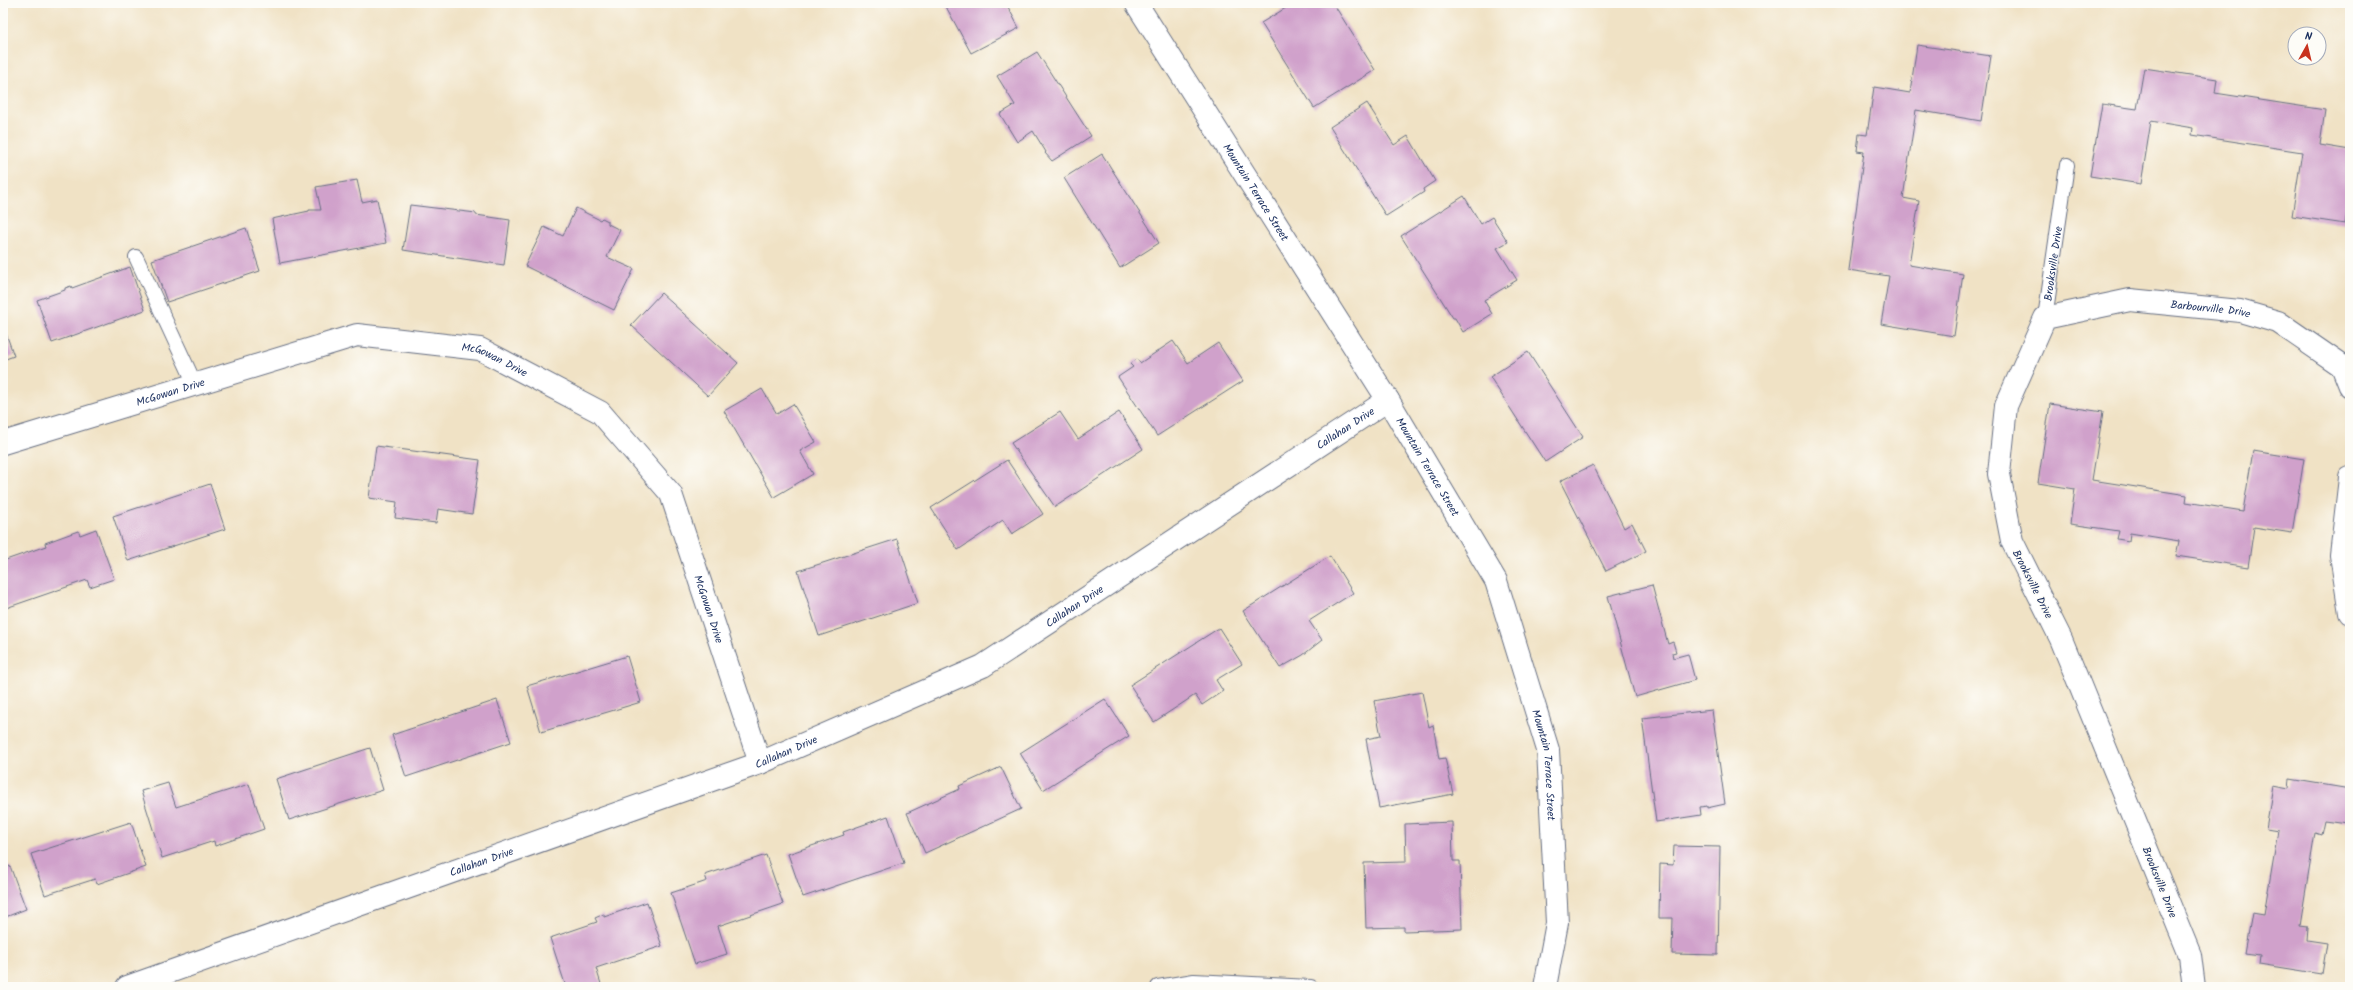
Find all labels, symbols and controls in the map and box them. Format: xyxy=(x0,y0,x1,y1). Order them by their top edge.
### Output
north arrow xyxy=(2287,26,2327,66)
text: N xyxy=(2304,28,2313,46)
street label: Mountain Terrace Street xyxy=(1217,140,1293,246)
street label: Brooksville Drive xyxy=(2040,225,2068,302)
street label: Barbourville Drive xyxy=(2170,296,2253,324)
street label: McGowan Drive xyxy=(460,339,530,382)
street label: McGowan Drive xyxy=(134,374,207,412)
street label: Callahan Drive xyxy=(1313,403,1379,455)
street label: Mountain Terrace Street xyxy=(1390,414,1464,521)
street label: Brooksville Drive xyxy=(2007,547,2057,622)
street label: McGowan Drive xyxy=(688,573,728,646)
street label: Callahan Drive xyxy=(1042,581,1108,633)
street label: Mountain Terrace Street xyxy=(1526,707,1560,822)
street label: Callahan Drive xyxy=(753,731,821,774)
street label: Callahan Drive xyxy=(447,843,516,882)
street label: Brooksville Drive xyxy=(2137,844,2182,921)

